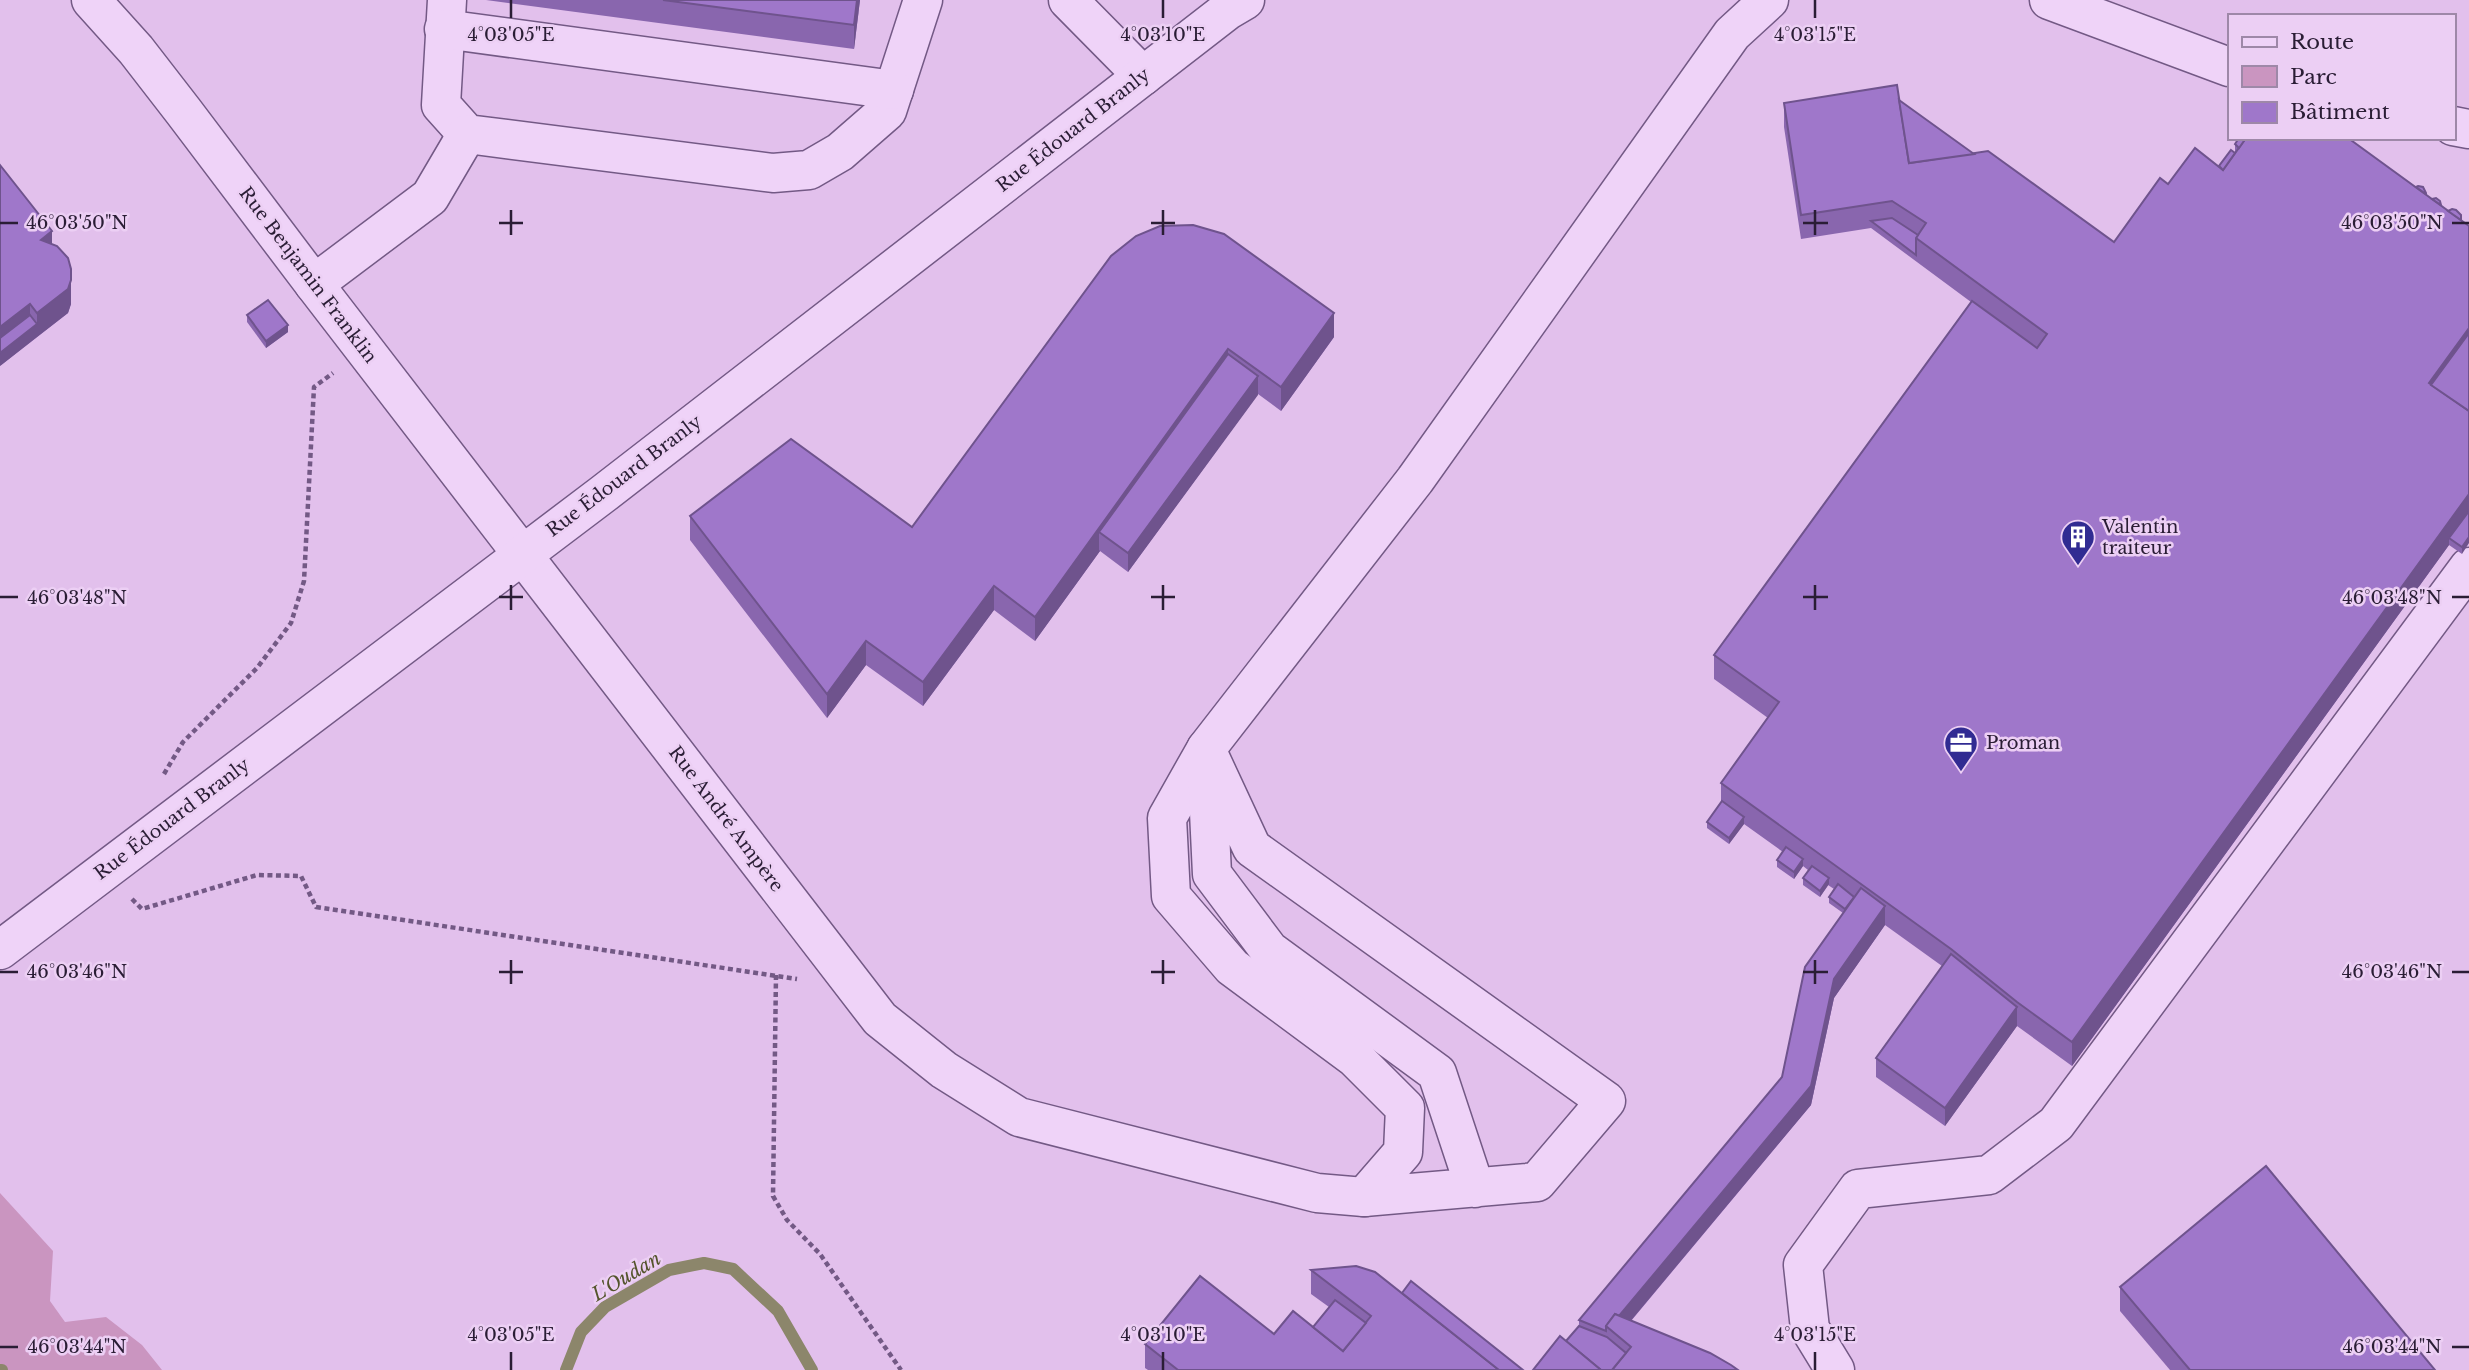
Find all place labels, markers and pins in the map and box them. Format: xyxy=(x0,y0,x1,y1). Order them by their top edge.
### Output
place label: Valentin traiteur xyxy=(2101,516,2178,559)
building icon: Valentin traiteur xyxy=(2059,518,2097,567)
office icon: Proman xyxy=(1942,724,1980,773)
place label: Proman xyxy=(1986,732,2060,754)

